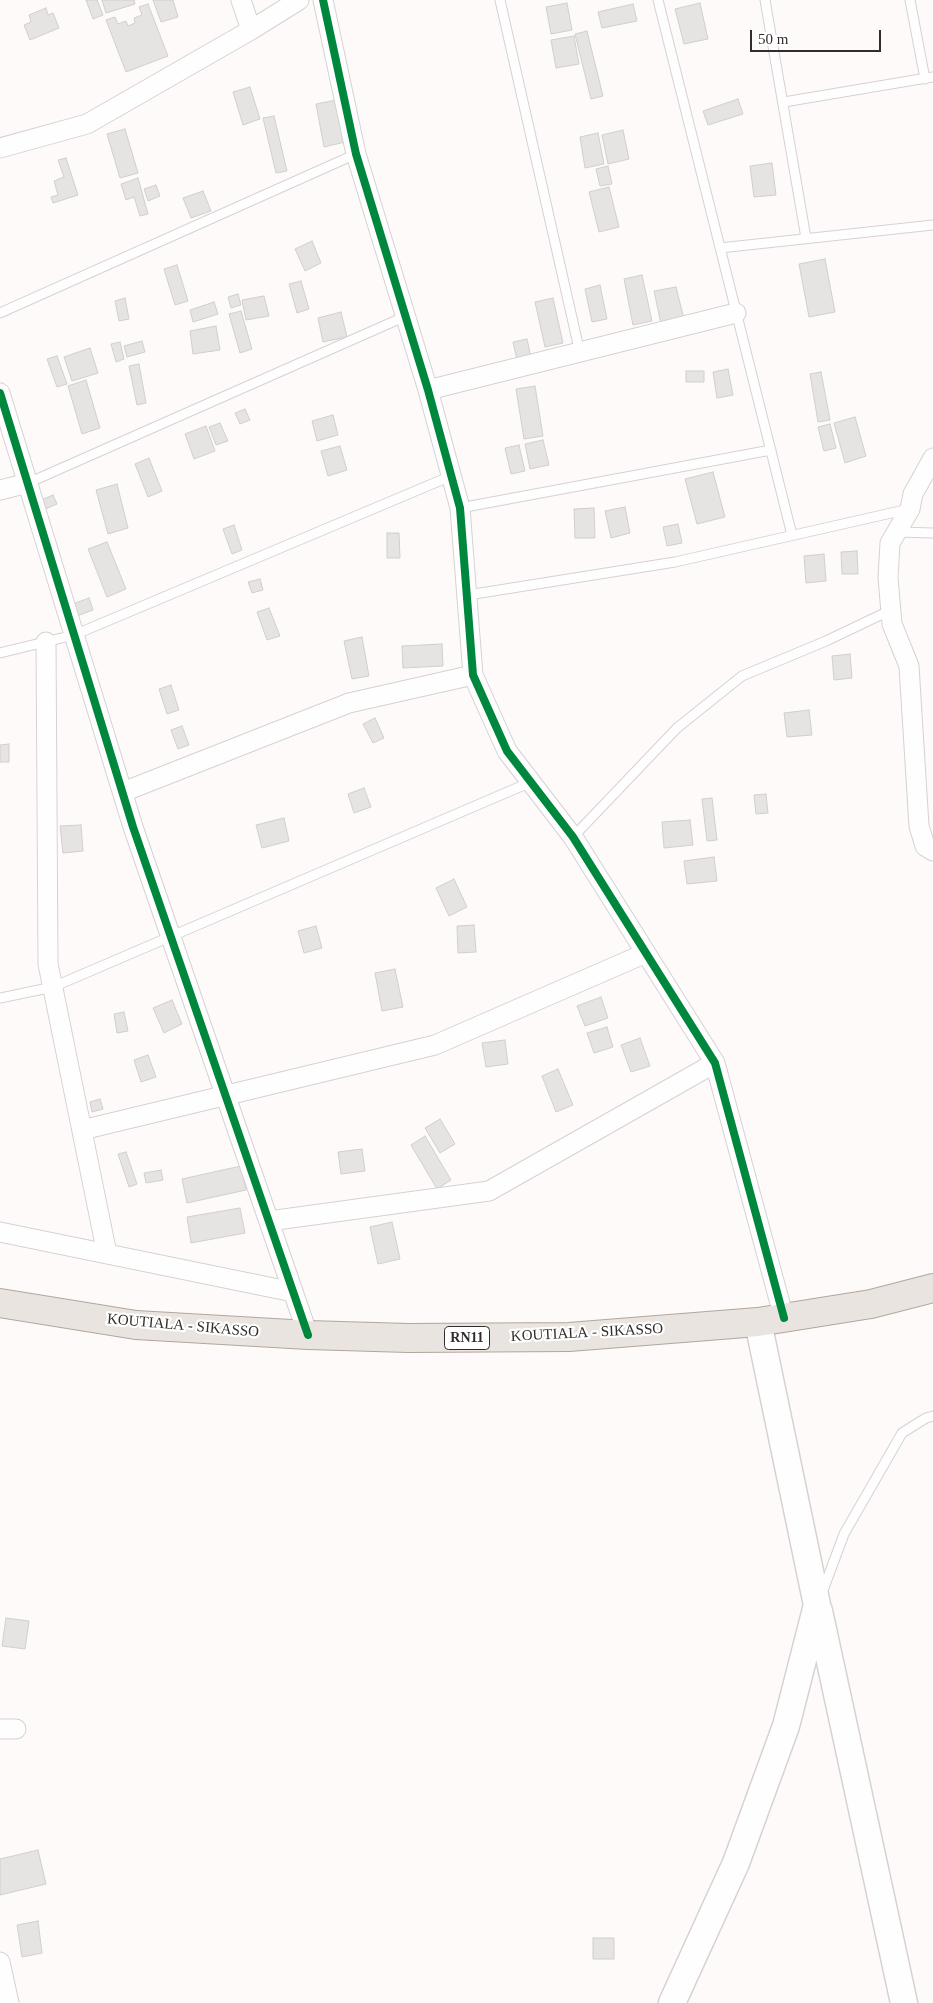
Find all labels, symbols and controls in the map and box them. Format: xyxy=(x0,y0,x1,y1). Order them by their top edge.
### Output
scale bar xyxy=(753,20,884,52)
text: 50 m xyxy=(758,31,788,47)
street label: KOUTIALA - SIKASSO xyxy=(106,1310,260,1342)
street label: KOUTIALA - SIKASSO xyxy=(510,1320,664,1346)
road number: RN11 xyxy=(444,1326,490,1350)

